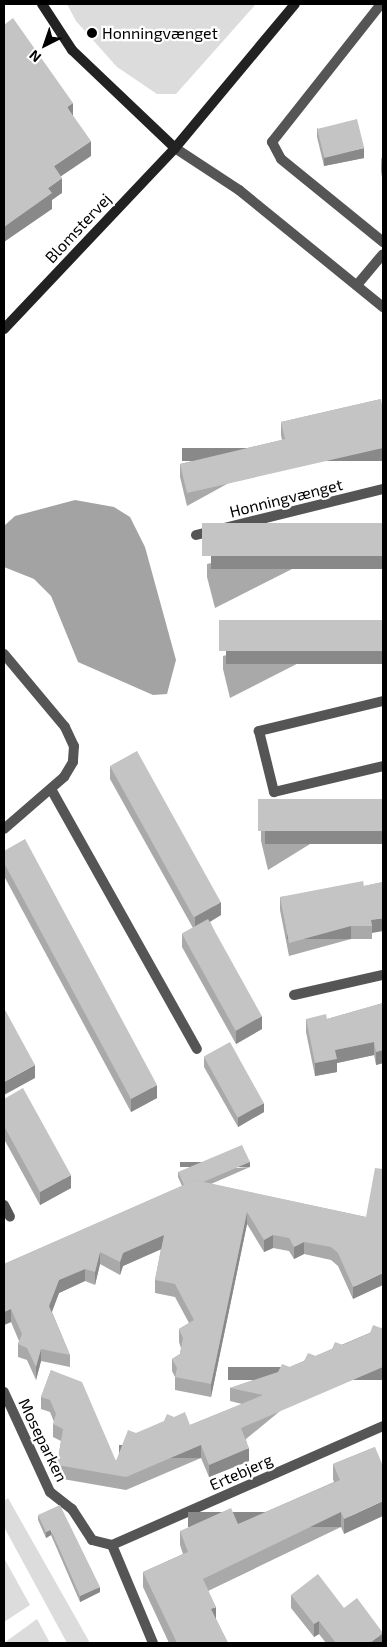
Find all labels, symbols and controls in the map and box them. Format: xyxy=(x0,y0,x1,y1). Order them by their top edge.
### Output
north arrow xyxy=(20,20,70,70)
place label: Honningvænget xyxy=(102,23,218,43)
marker: Honningvænget xyxy=(86,27,98,39)
text: N xyxy=(25,47,44,66)
street label: Blomstervej xyxy=(41,189,115,267)
street label: Honningvænget xyxy=(228,475,344,521)
street label: Moseparken xyxy=(15,1395,71,1485)
street label: Ertebjerg xyxy=(206,1450,276,1494)

